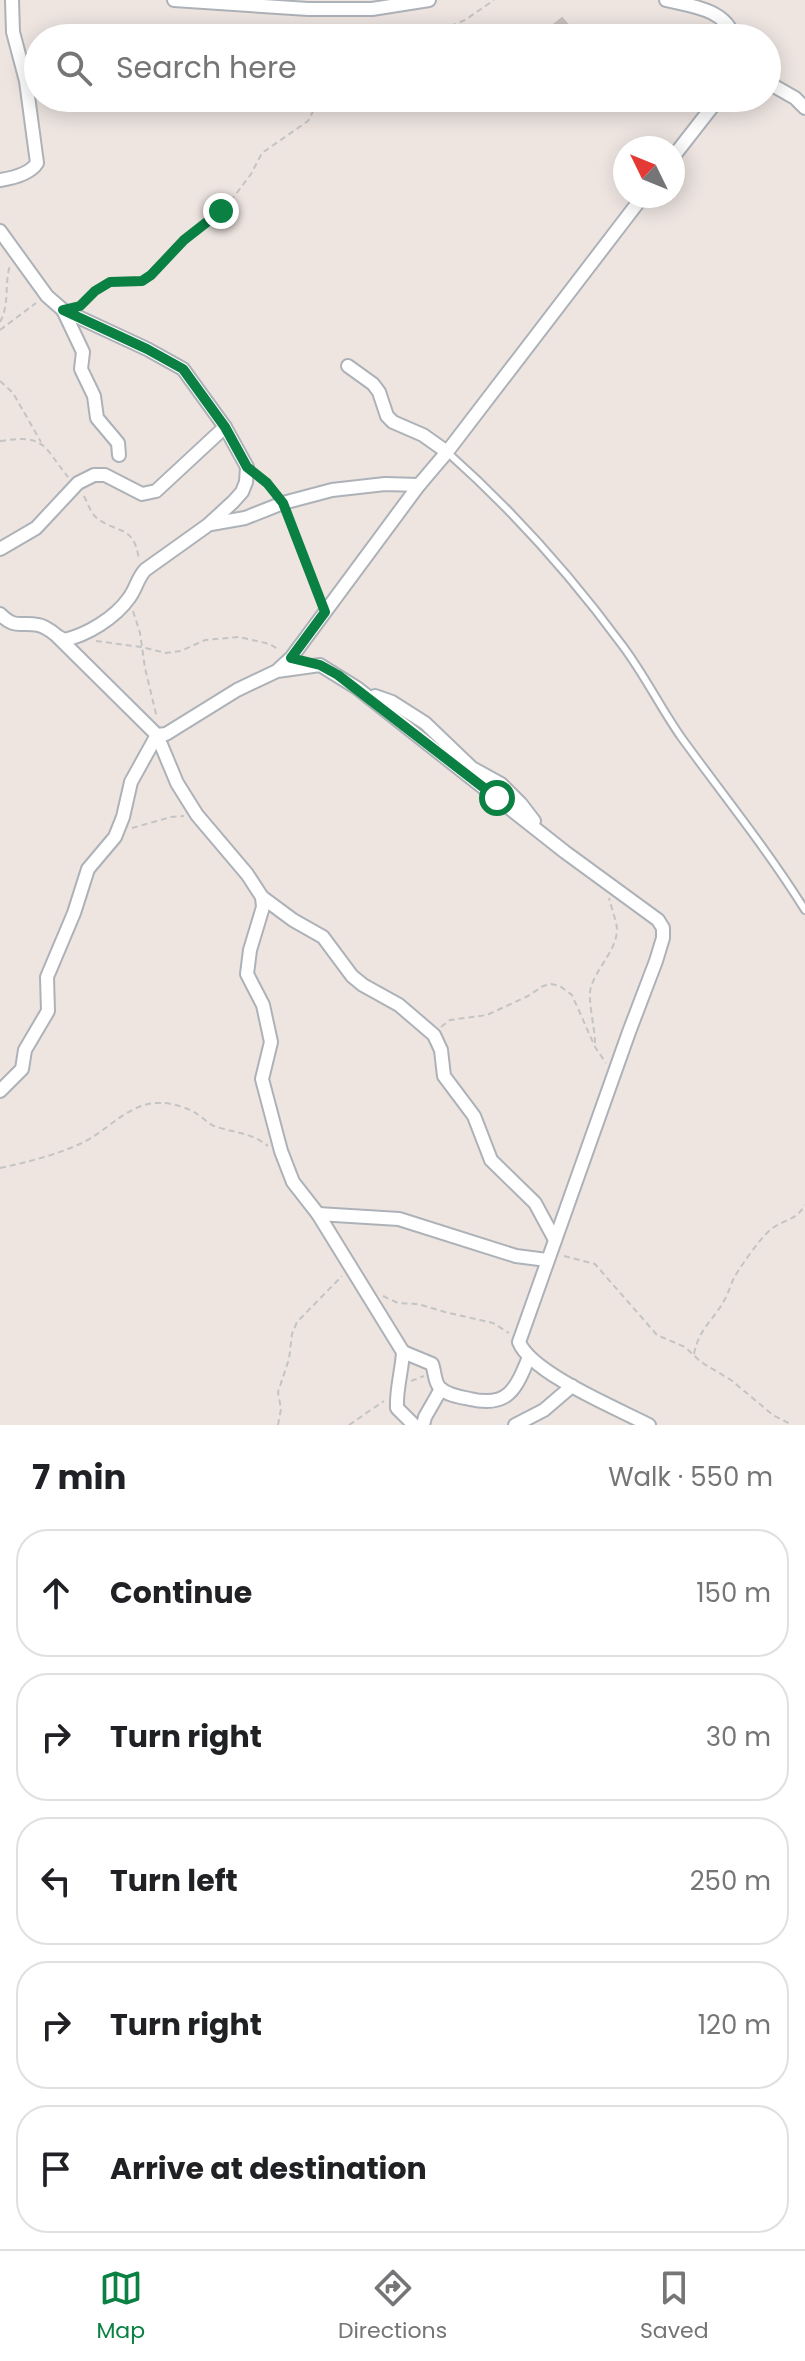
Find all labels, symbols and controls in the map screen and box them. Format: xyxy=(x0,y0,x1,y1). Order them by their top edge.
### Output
search box xyxy=(24,24,781,112)
icon: search xyxy=(52,46,96,90)
text: Search here xyxy=(116,46,297,89)
north arrow xyxy=(613,136,685,208)
route end xyxy=(203,193,239,229)
route start xyxy=(479,780,515,816)
text: 7 min xyxy=(32,1453,126,1501)
text: Walk · 550 m xyxy=(608,1459,773,1495)
icon: ahead xyxy=(34,1571,78,1615)
text: Continue xyxy=(110,1571,252,1614)
text: 150 m xyxy=(696,1575,771,1611)
icon: right xyxy=(34,1715,78,1759)
text: Turn right xyxy=(110,1715,262,1758)
text: 30 m xyxy=(706,1719,771,1755)
icon: left xyxy=(34,1859,78,1903)
text: Turn left xyxy=(110,1859,238,1902)
text: 250 m xyxy=(690,1863,771,1899)
icon: right xyxy=(34,2003,78,2047)
text: Turn right xyxy=(110,2003,262,2046)
text: 120 m xyxy=(698,2007,771,2043)
icon: arrive xyxy=(34,2147,78,2191)
text: Arrive at destination xyxy=(110,2147,427,2190)
tab: Map xyxy=(96,2266,145,2347)
tab: Directions xyxy=(338,2266,447,2347)
tab: Saved xyxy=(640,2266,709,2347)

